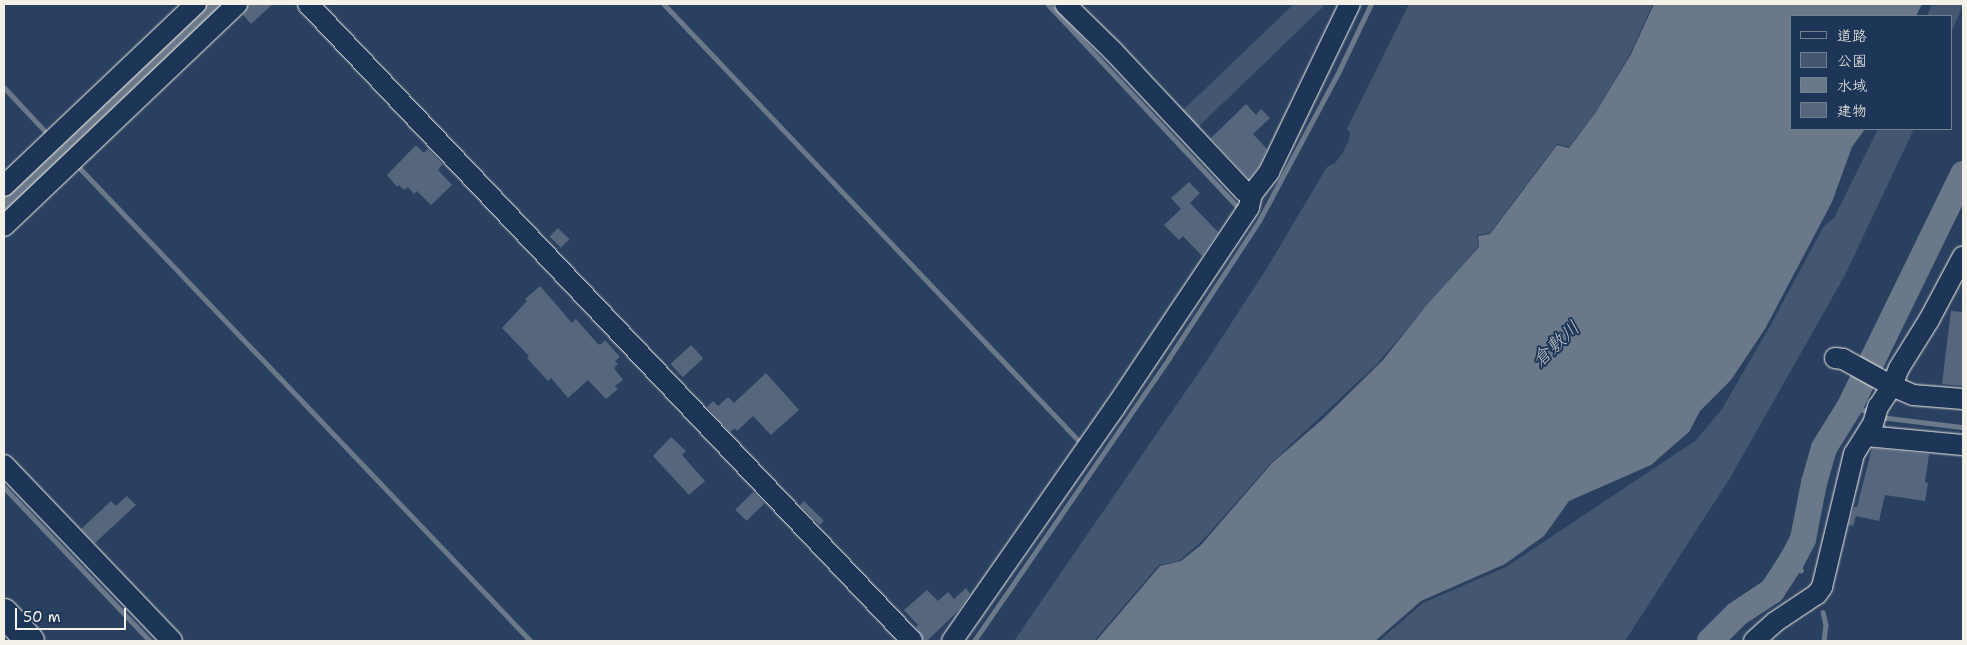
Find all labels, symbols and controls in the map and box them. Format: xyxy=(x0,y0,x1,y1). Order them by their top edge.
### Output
legend xyxy=(1790,15,1952,130)
text: 道路 xyxy=(1837,26,1867,46)
text: 公園 xyxy=(1837,51,1867,71)
text: 水域 xyxy=(1837,76,1867,96)
text: 建物 xyxy=(1837,101,1867,121)
water label: 倉敷川 xyxy=(1527,316,1585,372)
scale bar xyxy=(18,598,129,630)
text: 50 m xyxy=(23,607,61,627)

